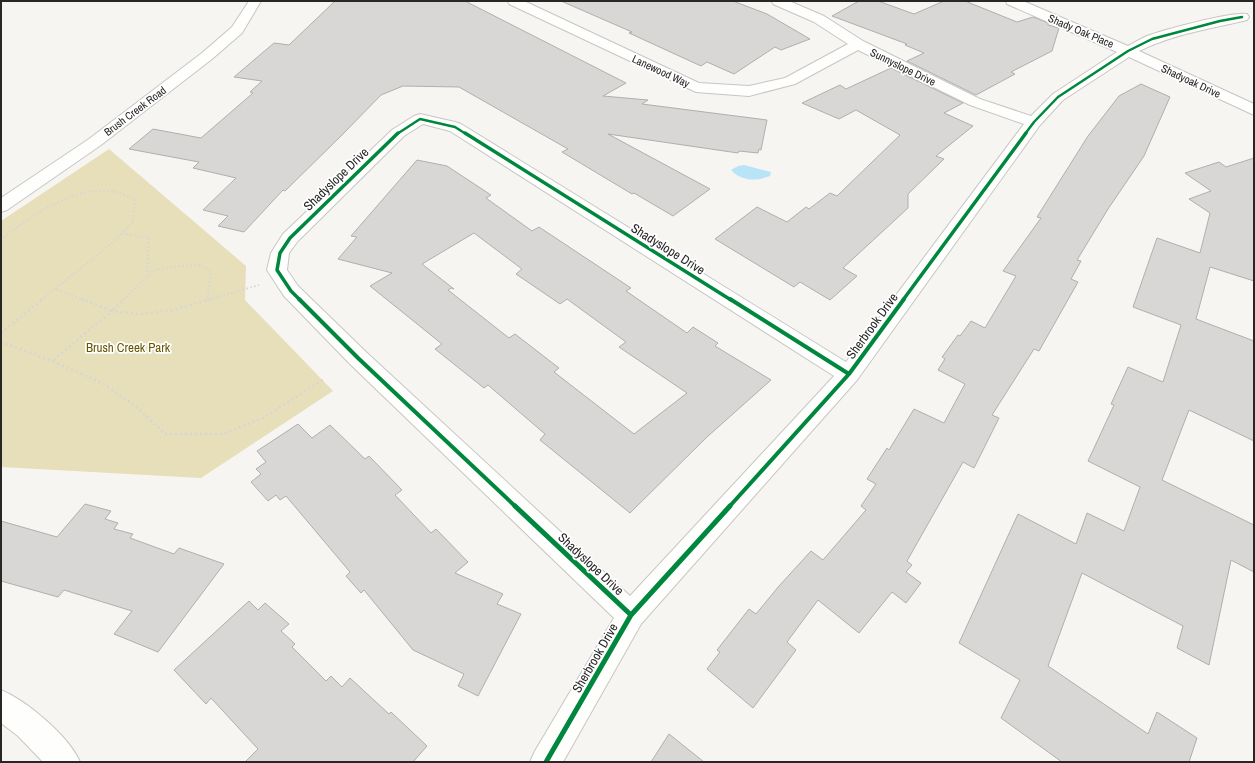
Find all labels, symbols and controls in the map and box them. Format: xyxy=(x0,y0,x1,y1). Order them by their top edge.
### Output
street label: Shady Oak Place xyxy=(1046,11,1116,51)
street label: Sunnyslope Drive xyxy=(868,45,938,89)
street label: Lanewood Way xyxy=(630,52,692,91)
street label: Shadyoak Drive xyxy=(1159,61,1223,101)
street label: Brush Creek Road xyxy=(101,83,169,139)
street label: Shadyslope Drive xyxy=(300,144,372,214)
street label: Shadyslope Drive xyxy=(628,219,708,279)
street label: Sherbrook Drive xyxy=(842,290,902,362)
park label: Brush Creek Park xyxy=(86,339,171,356)
street label: Shadyslope Drive xyxy=(554,529,628,599)
street label: Sherbrook Drive xyxy=(568,620,622,696)

